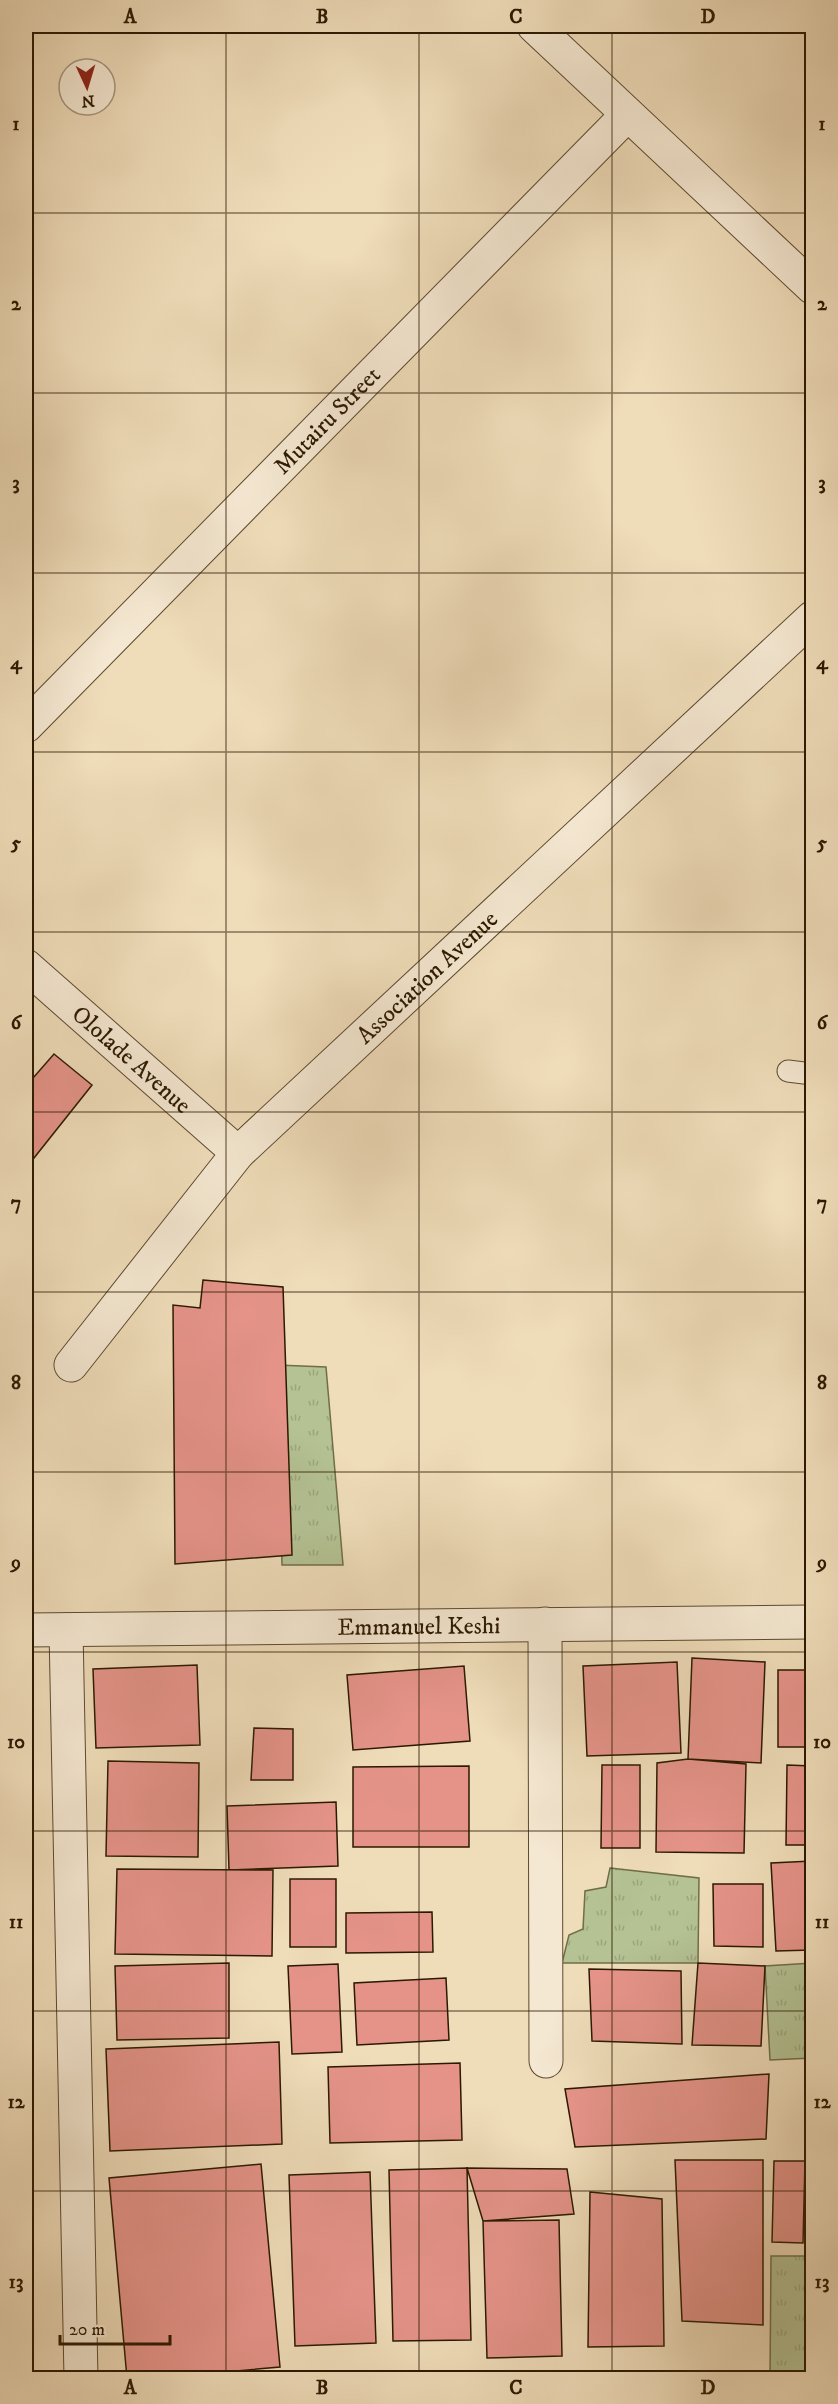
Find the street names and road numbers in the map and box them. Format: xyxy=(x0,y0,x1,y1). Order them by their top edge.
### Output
street label: Mutairu Street xyxy=(268,360,387,481)
street label: Association Avenue xyxy=(351,905,504,1051)
street label: Ololade Avenue xyxy=(65,999,197,1121)
street label: Emmanuel Keshi xyxy=(337,1611,501,1643)

